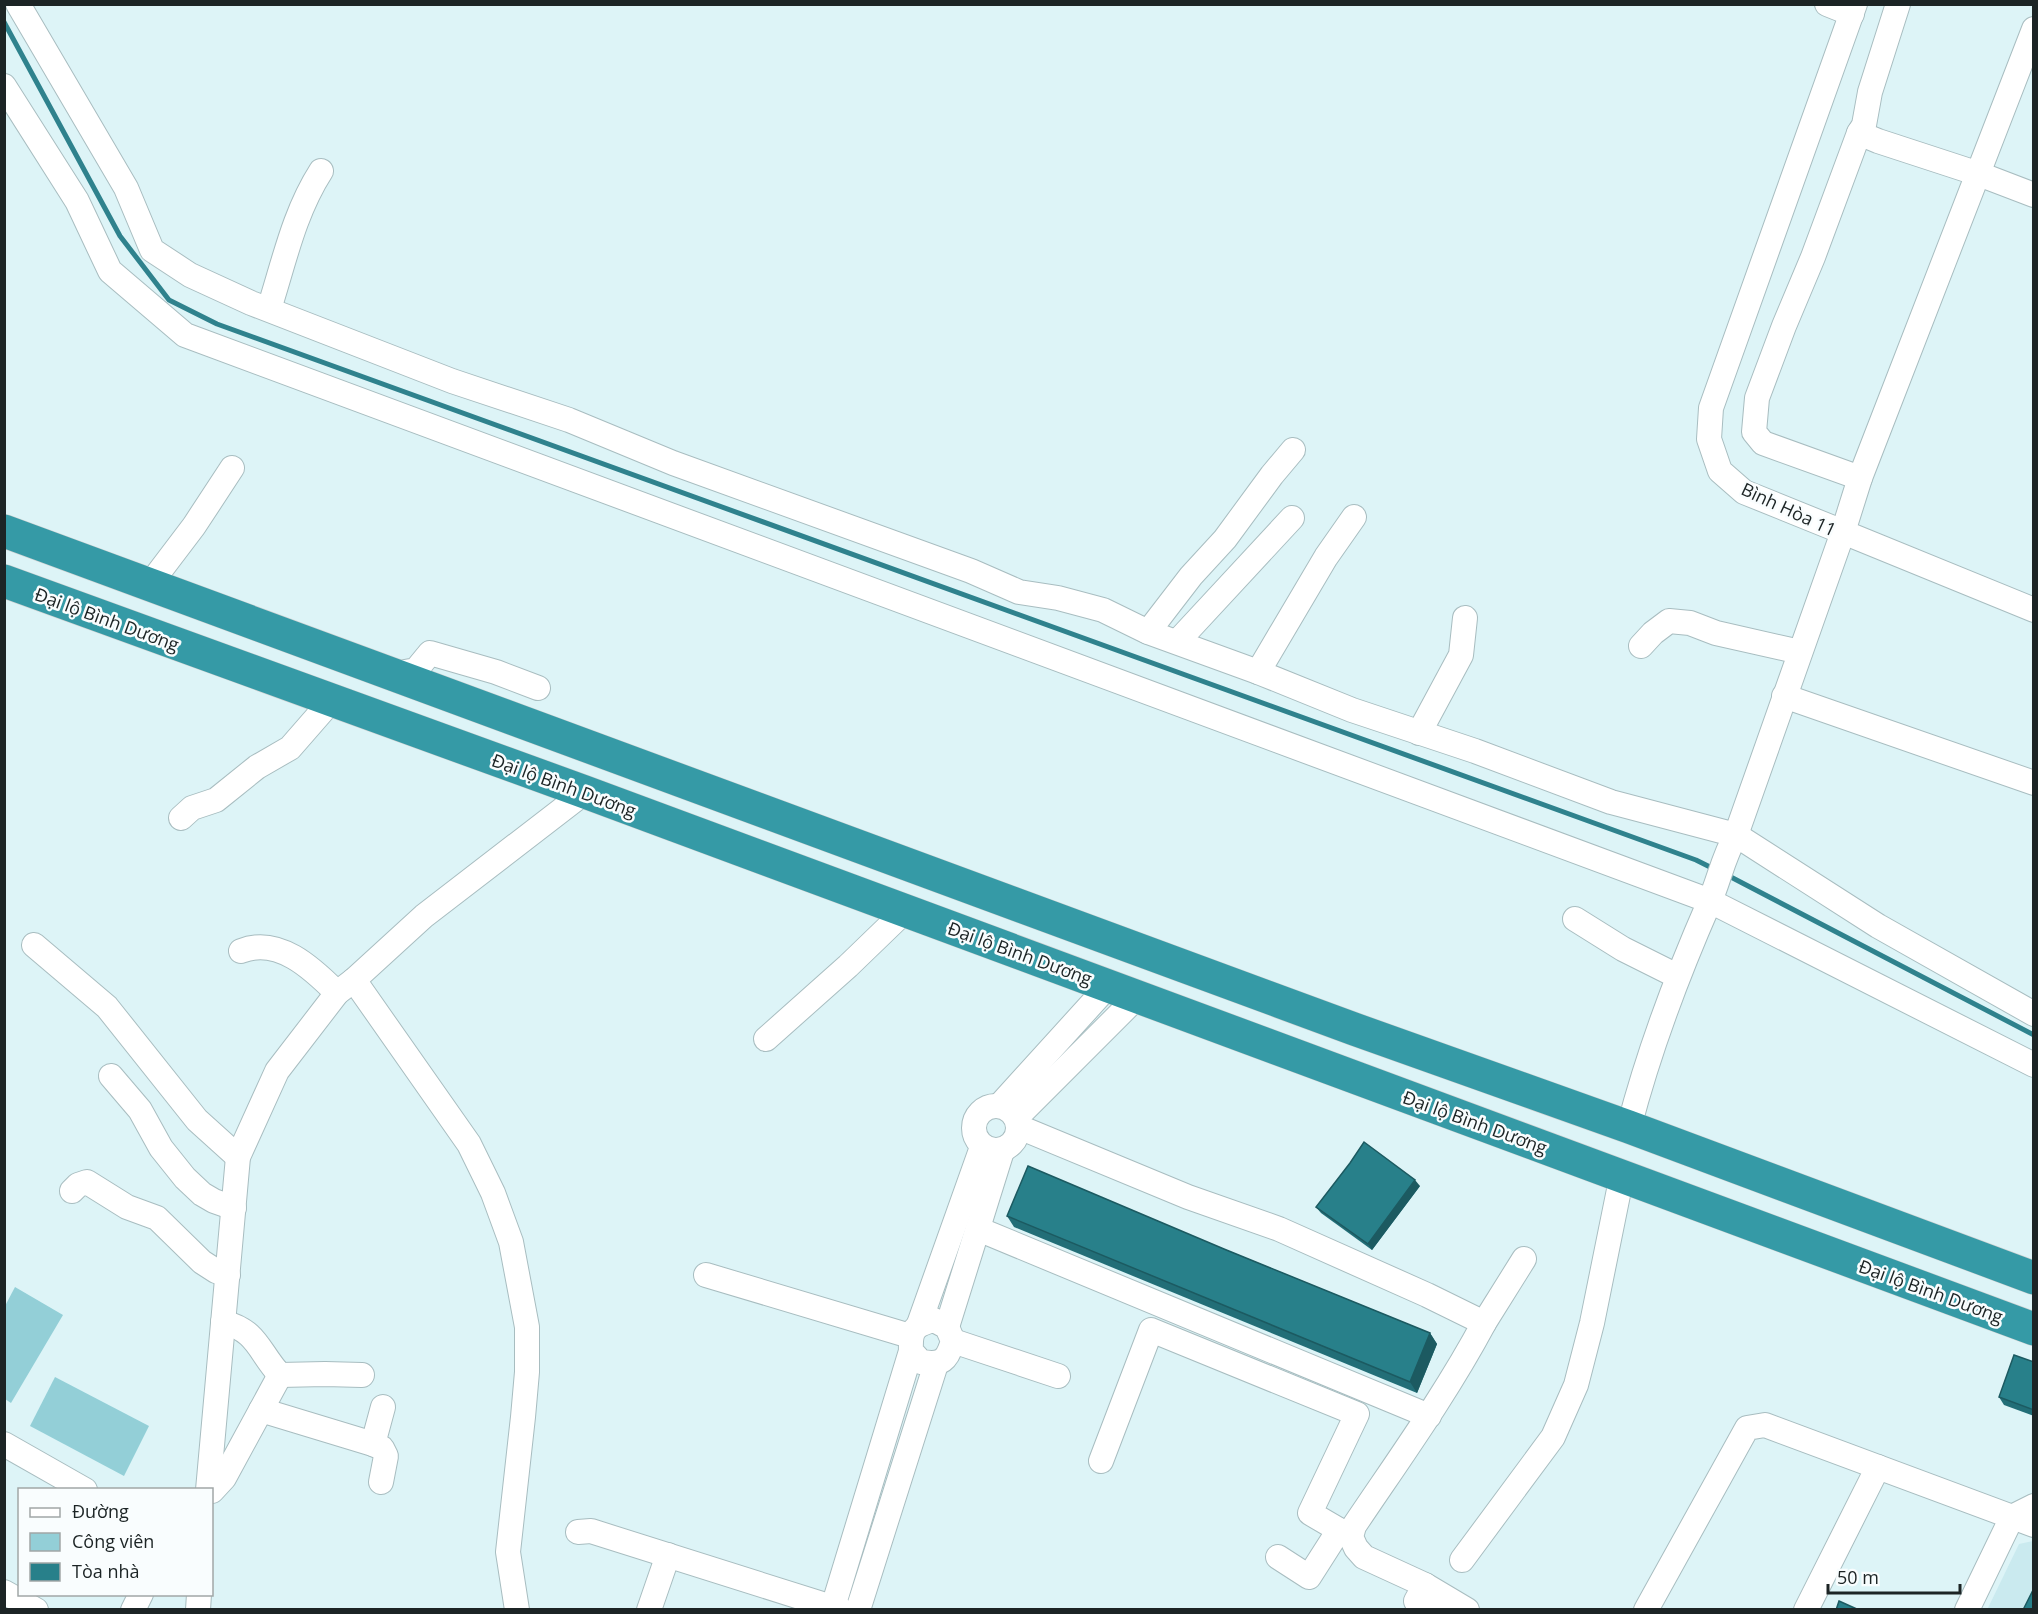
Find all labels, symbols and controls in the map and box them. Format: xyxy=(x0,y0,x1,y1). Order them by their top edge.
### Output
street label: Bình Hòa 11 xyxy=(1738,477,1840,541)
street label: Đại lộ Bình Dương xyxy=(31,582,183,656)
street label: Đại lộ Bình Dương xyxy=(488,748,640,822)
street label: Đại lộ Bình Dương xyxy=(944,916,1096,990)
street label: Đại lộ Bình Dương xyxy=(1399,1085,1551,1159)
street label: Đại lộ Bình Dương xyxy=(1855,1254,2007,1328)
legend xyxy=(18,1488,213,1596)
text: Đường xyxy=(72,1499,129,1523)
text: Công viên xyxy=(72,1529,154,1553)
scale bar xyxy=(1828,1557,1960,1595)
text: Tòa nhà xyxy=(72,1559,140,1583)
text: 50 m xyxy=(1837,1565,1879,1589)

